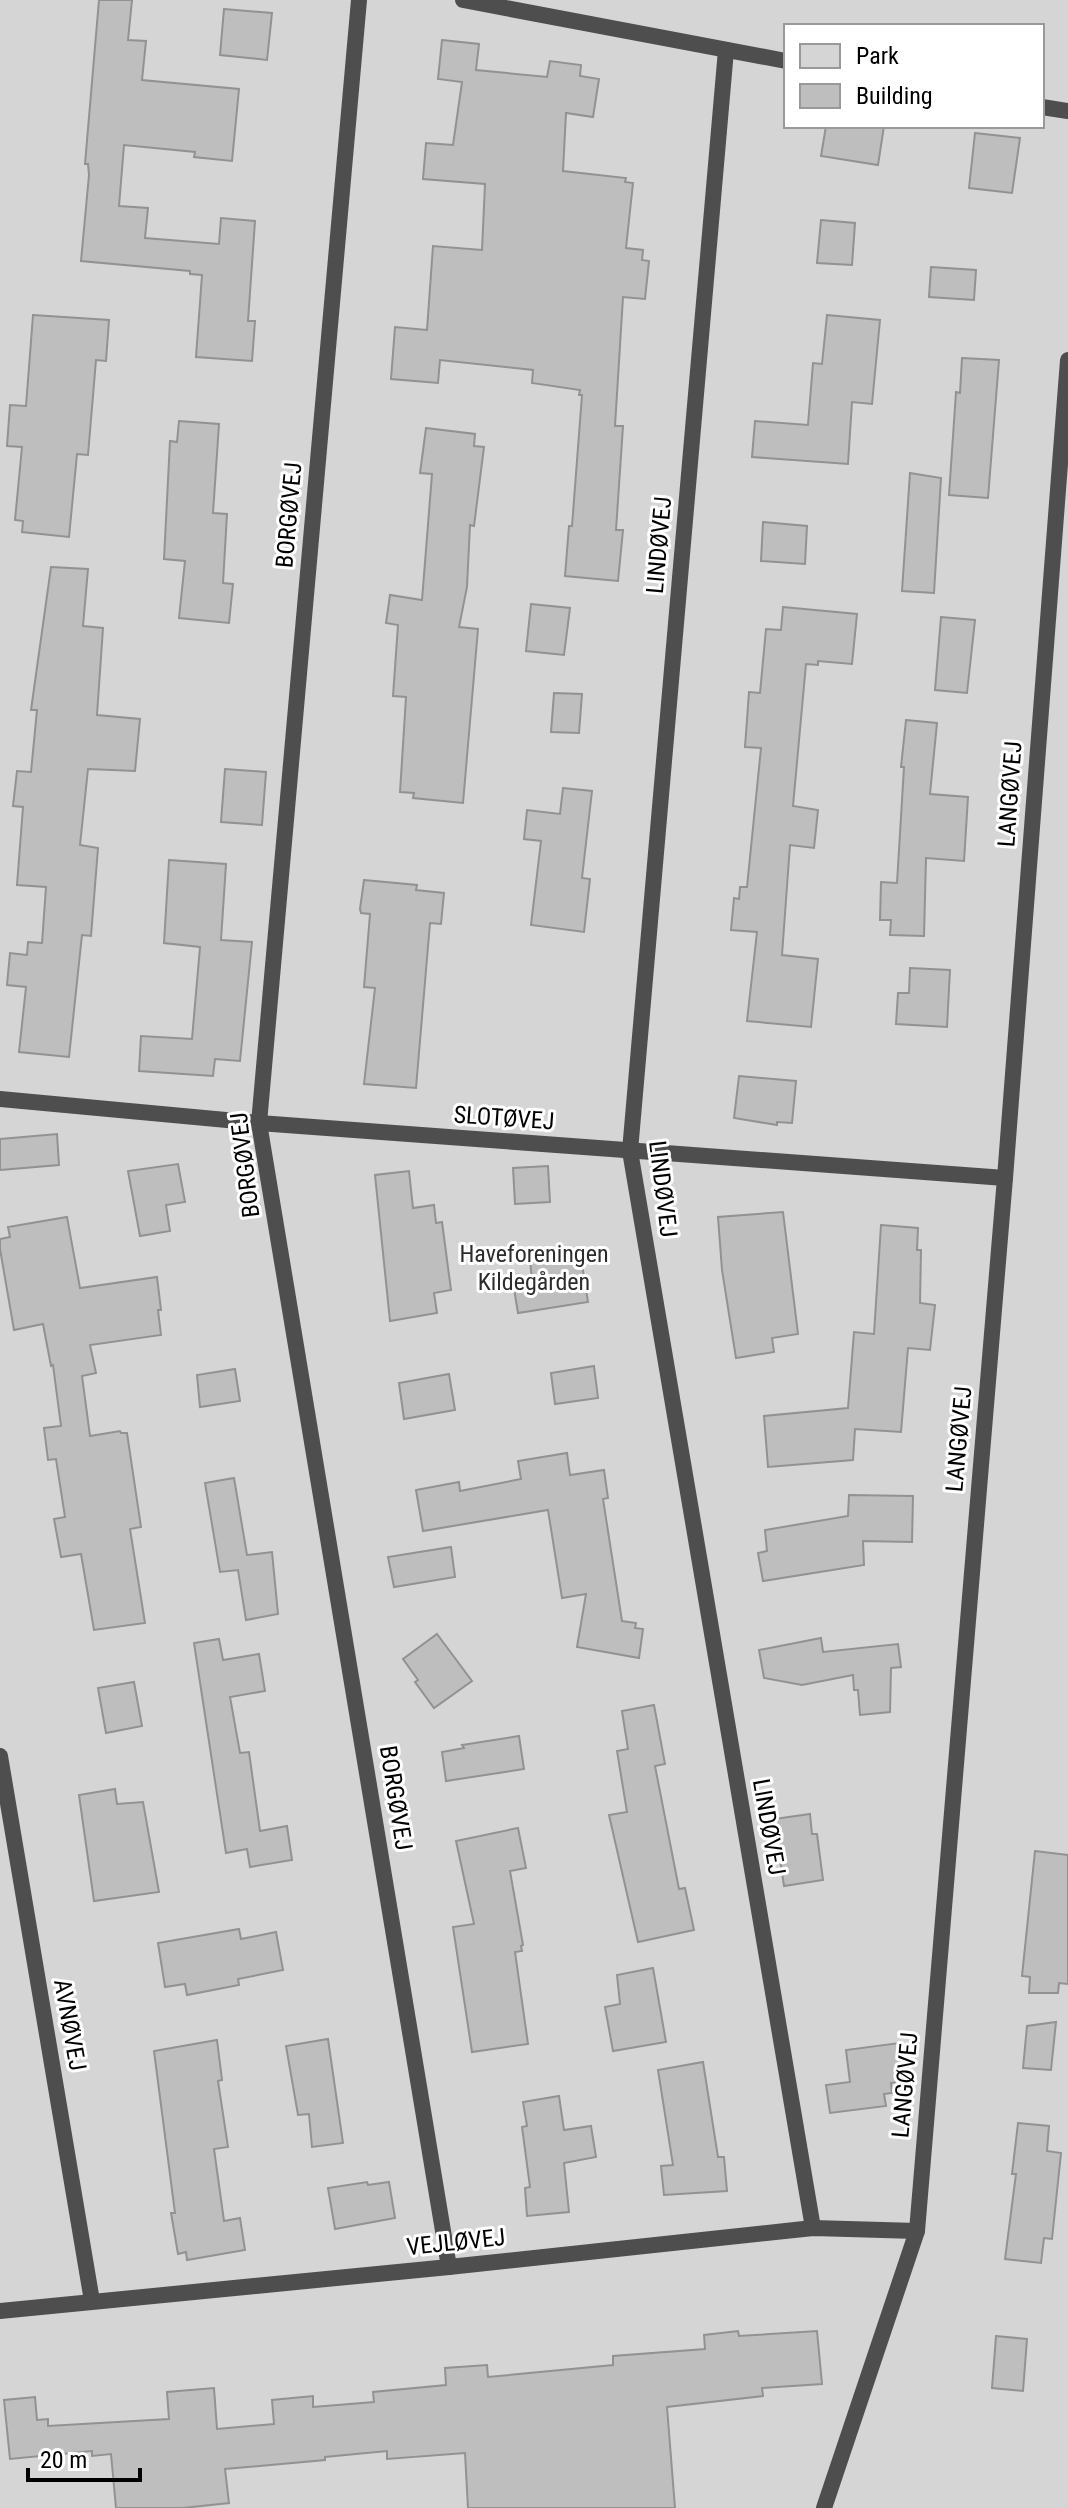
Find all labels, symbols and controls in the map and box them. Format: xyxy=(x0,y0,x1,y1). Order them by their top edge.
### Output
legend xyxy=(784,24,1044,128)
text: Park xyxy=(856,42,899,70)
text: Building xyxy=(856,82,933,110)
street label: BORGØVEJ xyxy=(270,461,308,569)
street label: LINDØVEJ xyxy=(641,495,677,595)
street label: LANGØVEJ xyxy=(992,740,1028,848)
street label: SLOTØVEJ xyxy=(453,1101,555,1135)
street label: BORGØVEJ xyxy=(225,1111,265,1219)
street label: LINDØVEJ xyxy=(643,1139,683,1239)
park label: Haveforeningen Kildegården xyxy=(459,1240,609,1296)
street label: LANGØVEJ xyxy=(940,1385,978,1493)
street label: BORGØVEJ xyxy=(374,1744,418,1852)
street label: LINDØVEJ xyxy=(747,1777,791,1877)
street label: AVNØVEJ xyxy=(48,1977,92,2073)
street label: LANGØVEJ xyxy=(886,2031,924,2139)
street label: VEJLØVEJ xyxy=(405,2223,507,2261)
scale bar xyxy=(28,2432,140,2482)
text: 20 m xyxy=(40,2446,87,2474)

